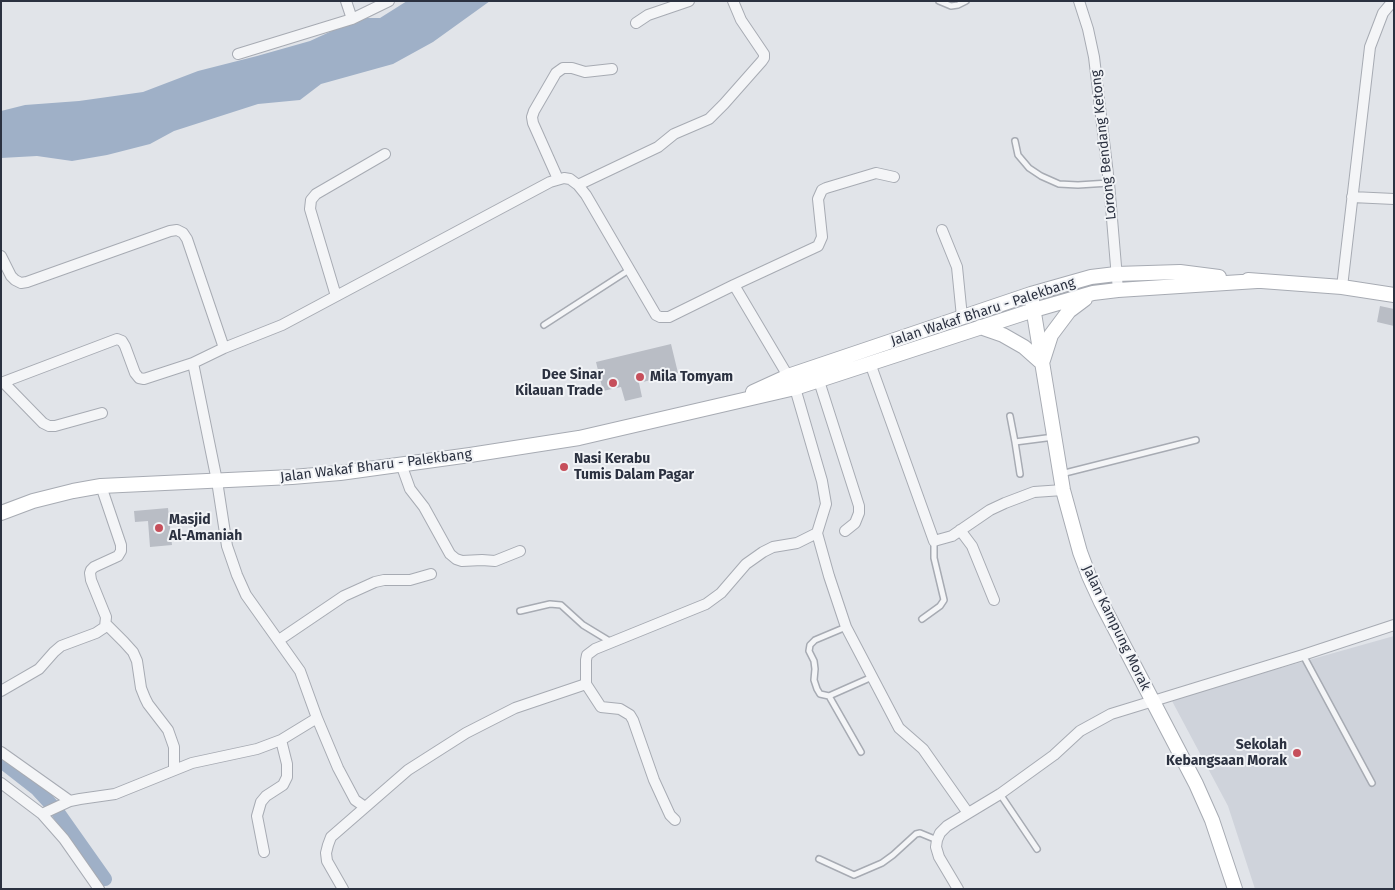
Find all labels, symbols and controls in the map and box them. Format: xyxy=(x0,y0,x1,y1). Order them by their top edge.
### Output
street label: Lorong Bendang Ketong xyxy=(1088,69,1120,221)
street label: Jalan Wakaf Bharu - Palekbang xyxy=(889,274,1077,350)
place label: Dee Sinar Kilauan Trade xyxy=(515,367,603,400)
place label: Mila Tomyam xyxy=(650,369,733,385)
marker: Mila Tomyam xyxy=(634,371,646,383)
marker: Dee Sinar Kilauan Trade xyxy=(607,377,619,389)
street label: Jalan Wakaf Bharu - Palekbang xyxy=(279,446,473,486)
place label: Nasi Kerabu Tumis Dalam Pagar xyxy=(574,451,694,484)
marker: Nasi Kerabu Tumis Dalam Pagar xyxy=(558,461,570,473)
place label: Masjid Al-Amaniah xyxy=(169,512,242,544)
marker: Masjid Al-Amaniah xyxy=(153,522,165,534)
street label: Jalan Kampung Morak xyxy=(1078,563,1154,693)
place label: Sekolah Kebangsaan Morak xyxy=(1166,737,1287,770)
marker: Sekolah Kebangsaan Morak xyxy=(1291,747,1303,759)

